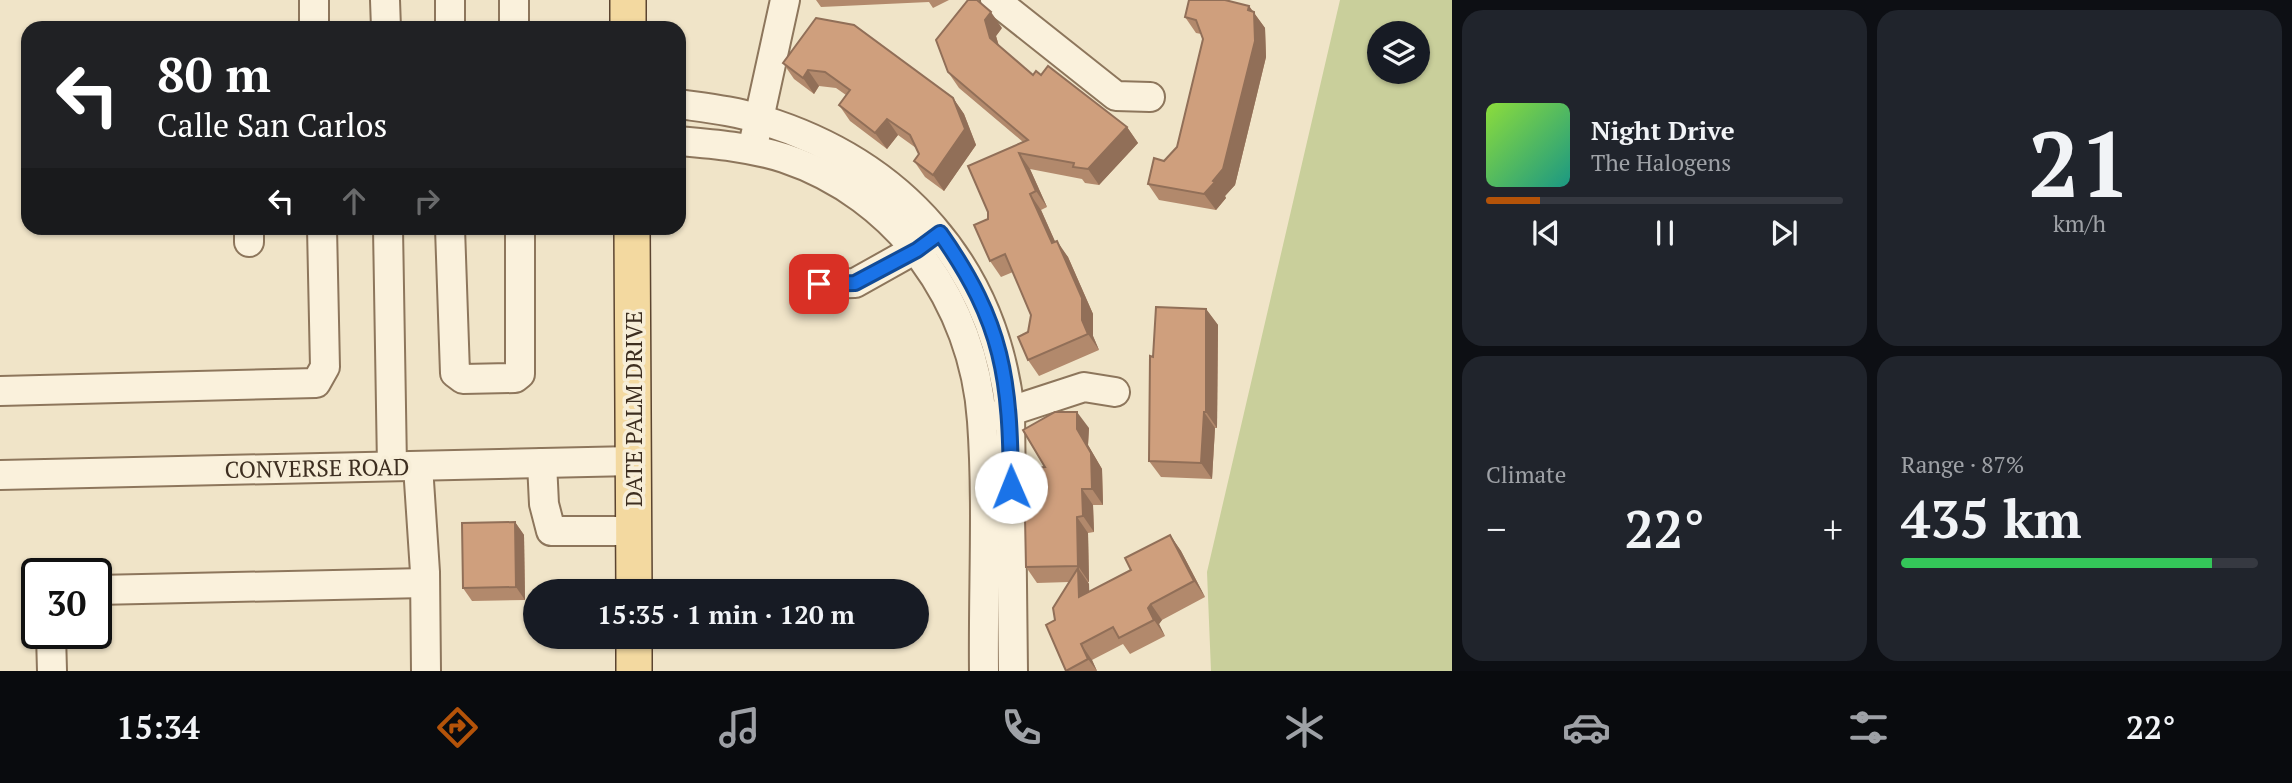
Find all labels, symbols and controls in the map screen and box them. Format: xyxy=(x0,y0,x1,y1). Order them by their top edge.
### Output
map controls xyxy=(1367,21,1430,84)
button: layers xyxy=(1367,21,1430,84)
text: 80 m xyxy=(157,41,271,106)
icon: left xyxy=(42,49,133,140)
text: 21 xyxy=(2028,102,2131,223)
text: Calle San Carlos xyxy=(157,104,387,146)
text: Night Drive xyxy=(1591,113,1735,147)
text: The Halogens xyxy=(1591,147,1731,178)
icon: left xyxy=(262,182,300,220)
icon: ahead xyxy=(335,182,373,220)
icon: right xyxy=(408,182,446,220)
text: km/h xyxy=(2053,208,2106,239)
icon: previous xyxy=(1527,214,1565,252)
icon: pause xyxy=(1646,214,1684,252)
icon: next xyxy=(1765,214,1803,252)
pin xyxy=(789,254,849,314)
icon: arrive xyxy=(800,265,838,303)
street label: DATE PALM DRIVE xyxy=(618,311,649,507)
text: Range · 87% xyxy=(1901,449,2024,480)
position arrow xyxy=(974,450,1048,524)
street label: CONVERSE ROAD xyxy=(224,451,410,485)
text: Climate xyxy=(1486,459,1566,490)
text: 435 km xyxy=(1901,484,2082,553)
text: 22° xyxy=(1624,494,1705,563)
text: − xyxy=(1486,504,1506,554)
text: + xyxy=(1823,504,1843,554)
speed limit sign: 30 xyxy=(21,558,112,649)
text: 15:35 · 1 min · 120 m xyxy=(597,597,855,631)
icon: directions xyxy=(433,703,482,752)
icon: music xyxy=(715,703,764,752)
icon: phone xyxy=(997,703,1046,752)
icon: climate xyxy=(1280,703,1329,752)
icon: car xyxy=(1562,703,1611,752)
icon: filters xyxy=(1844,703,1893,752)
text: 15:34 xyxy=(117,706,200,748)
text: 22° xyxy=(2126,706,2175,748)

